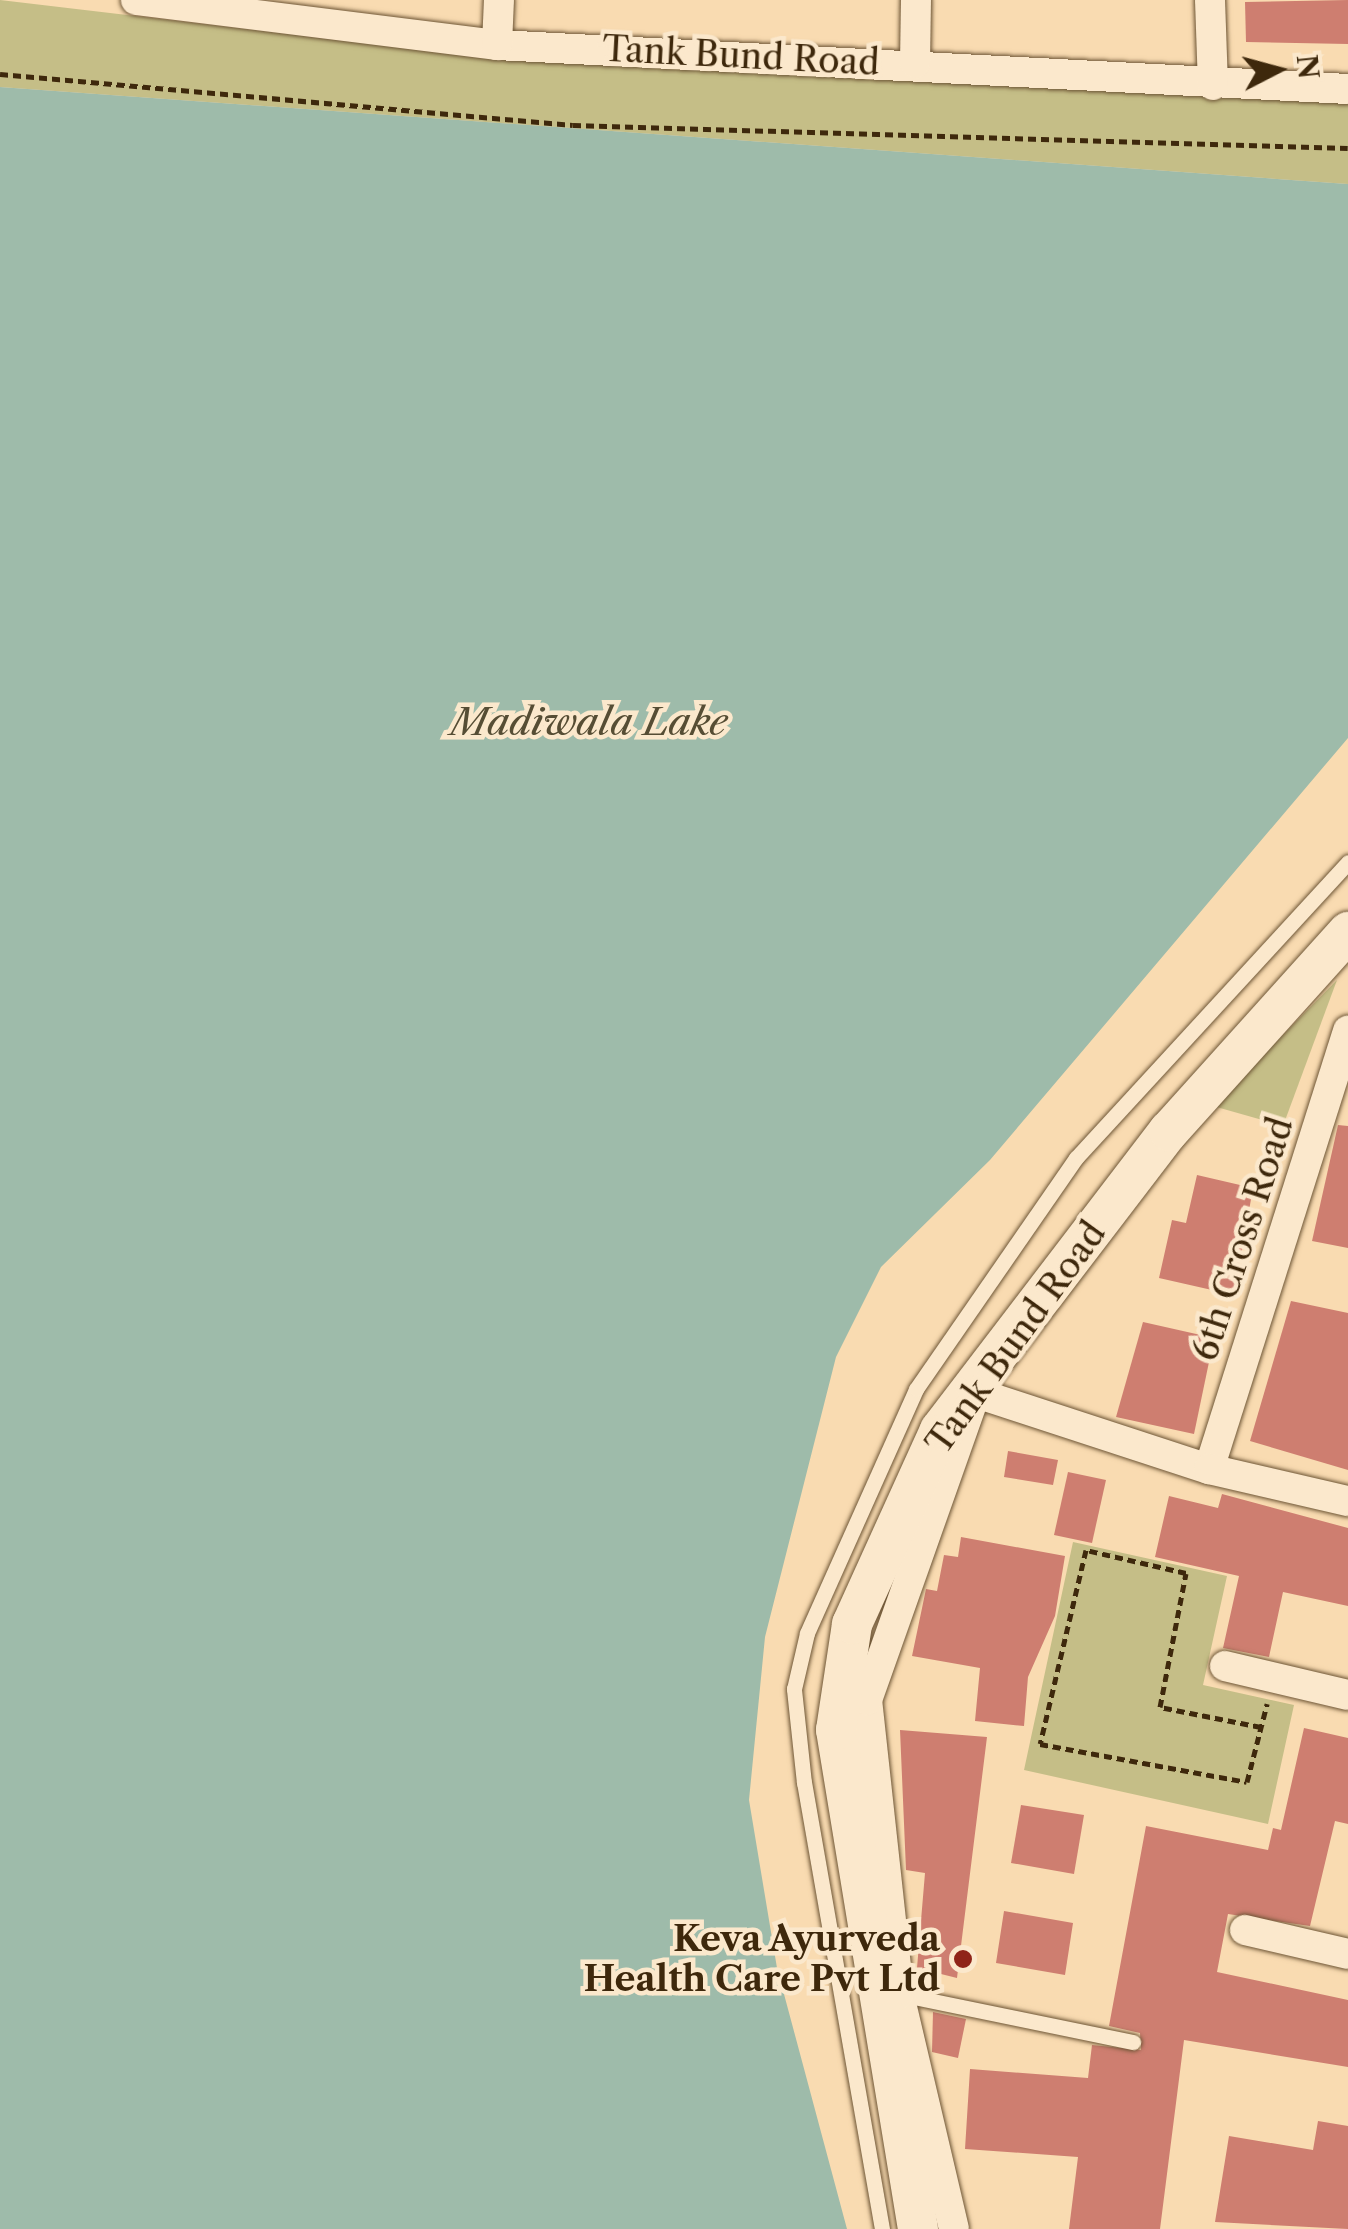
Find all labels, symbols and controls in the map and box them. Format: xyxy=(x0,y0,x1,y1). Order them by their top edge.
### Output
north arrow xyxy=(1228,20,1328,120)
street label: Tank Bund Road xyxy=(601,28,881,84)
text: N xyxy=(1290,53,1326,81)
water label: Madiwala Lake xyxy=(450,699,728,745)
street label: 6th Cross Road xyxy=(1184,1112,1302,1366)
street label: Tank Bund Road xyxy=(917,1213,1115,1463)
place label: Keva Ayurveda Health Care Pvt Ltd xyxy=(583,1918,940,2000)
marker: Keva Ayurveda Health Care Pvt Ltd xyxy=(950,1946,976,1972)

